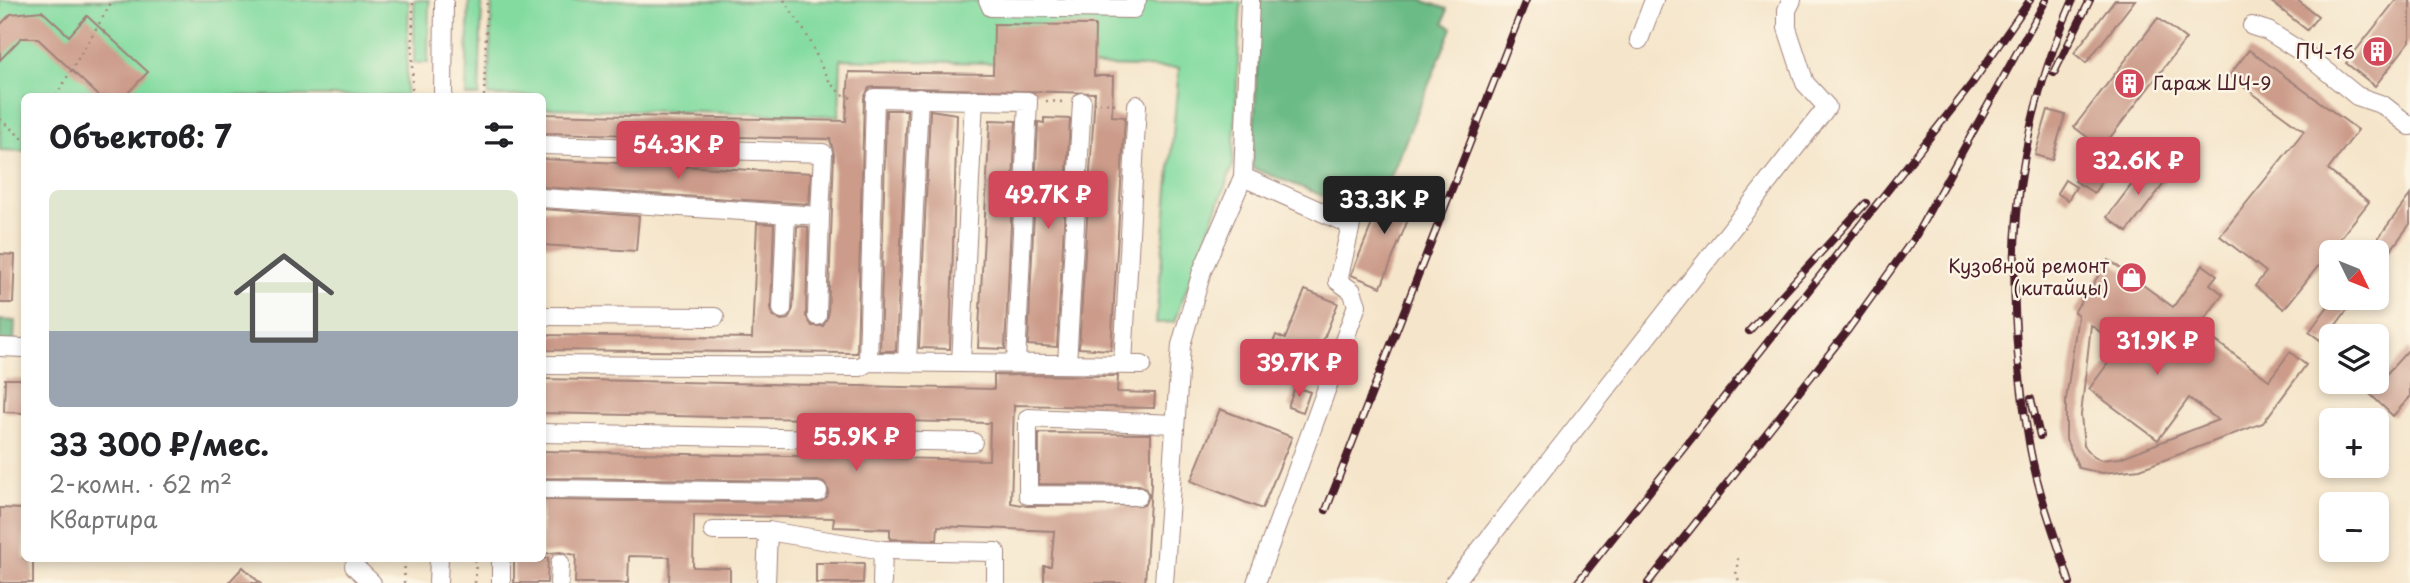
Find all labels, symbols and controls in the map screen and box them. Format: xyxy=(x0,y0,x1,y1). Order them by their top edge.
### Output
building icon: ПЧ-16 xyxy=(2361,35,2395,69)
place label: ПЧ-16 xyxy=(2295,37,2355,65)
building icon: Гараж ШЧ-9 xyxy=(2113,66,2147,100)
place label: Гараж ШЧ-9 xyxy=(2153,68,2271,96)
text: Объектов: 7 xyxy=(49,113,232,158)
icon: filters xyxy=(480,116,518,154)
pin: 54.3K ₽ xyxy=(613,122,743,181)
text: 54.3K ₽ xyxy=(633,126,724,161)
pin: 32.6K ₽ xyxy=(2073,138,2203,197)
text: 32.6K ₽ xyxy=(2092,142,2184,177)
pin: 49.7K ₽ xyxy=(983,172,1113,231)
text: 49.7K ₽ xyxy=(1005,176,1091,211)
pin: 33.3K ₽ xyxy=(1319,176,1449,236)
text: 33.3K ₽ xyxy=(1339,181,1429,216)
icon: home xyxy=(221,235,347,361)
north arrow xyxy=(2319,240,2389,310)
map controls xyxy=(2319,240,2389,562)
place label: Кузовной ремонт (китайцы) xyxy=(1948,251,2110,301)
shop icon: Кузовной ремонт (китайцы) xyxy=(2115,260,2149,294)
pin: 31.9K ₽ xyxy=(2092,318,2222,377)
text: 31.9K ₽ xyxy=(2116,322,2198,357)
button: layers xyxy=(2319,324,2389,394)
pin: 39.7K ₽ xyxy=(1234,340,1364,399)
text: 39.7K ₽ xyxy=(1256,344,1342,379)
button: + xyxy=(2319,408,2389,478)
pin: 55.9K ₽ xyxy=(791,414,921,473)
text: 55.9K ₽ xyxy=(813,418,899,453)
text: 33 300 ₽/мес. xyxy=(49,421,269,466)
text: 2-комн. · 62 m² xyxy=(49,466,232,501)
button: − xyxy=(2319,492,2389,562)
text: Квартира xyxy=(49,501,157,536)

